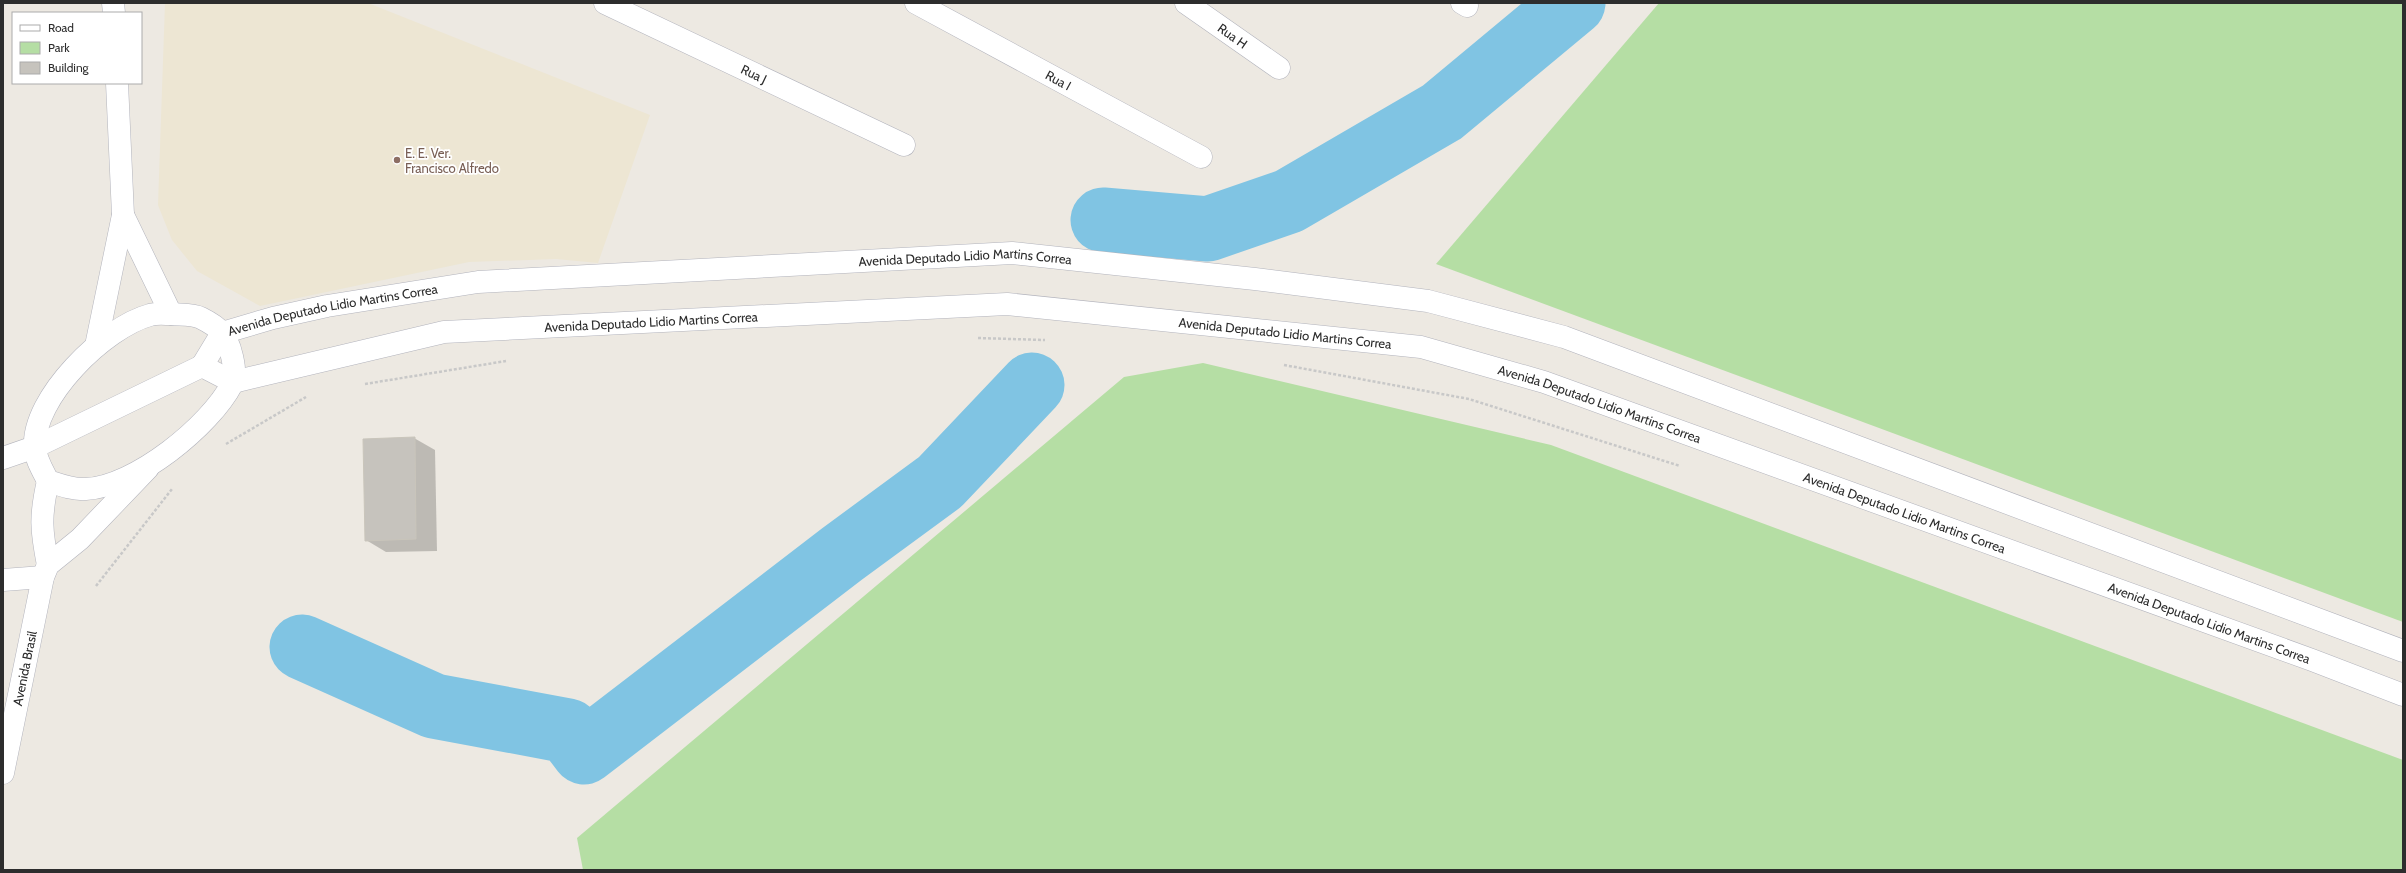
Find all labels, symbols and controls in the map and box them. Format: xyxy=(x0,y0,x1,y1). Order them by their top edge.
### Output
legend xyxy=(12,12,142,84)
text: Road xyxy=(48,20,74,35)
street label: Rua H xyxy=(1215,20,1251,52)
text: Park xyxy=(48,40,70,55)
text: Building xyxy=(48,60,90,75)
street label: Rua J xyxy=(738,61,770,87)
street label: Rua I xyxy=(1043,67,1074,93)
place label: E. E. Ver. Francisco Alfredo xyxy=(405,145,499,176)
marker: E. E. Ver. Francisco Alfredo xyxy=(392,155,402,165)
street label: Avenida Deputado Lidio Martins Correa xyxy=(858,245,1073,269)
street label: Avenida Deputado Lidio Martins Correa xyxy=(226,280,440,339)
street label: Avenida Deputado Lidio Martins Correa xyxy=(544,308,759,335)
street label: Avenida Deputado Lidio Martins Correa xyxy=(1178,314,1393,352)
street label: Avenida Deputado Lidio Martins Correa xyxy=(1496,361,1704,446)
street label: Avenida Deputado Lidio Martins Correa xyxy=(1801,469,2009,557)
street label: Avenida Deputado Lidio Martins Correa xyxy=(2106,579,2313,667)
street label: Avenida Brasil xyxy=(9,629,40,707)

